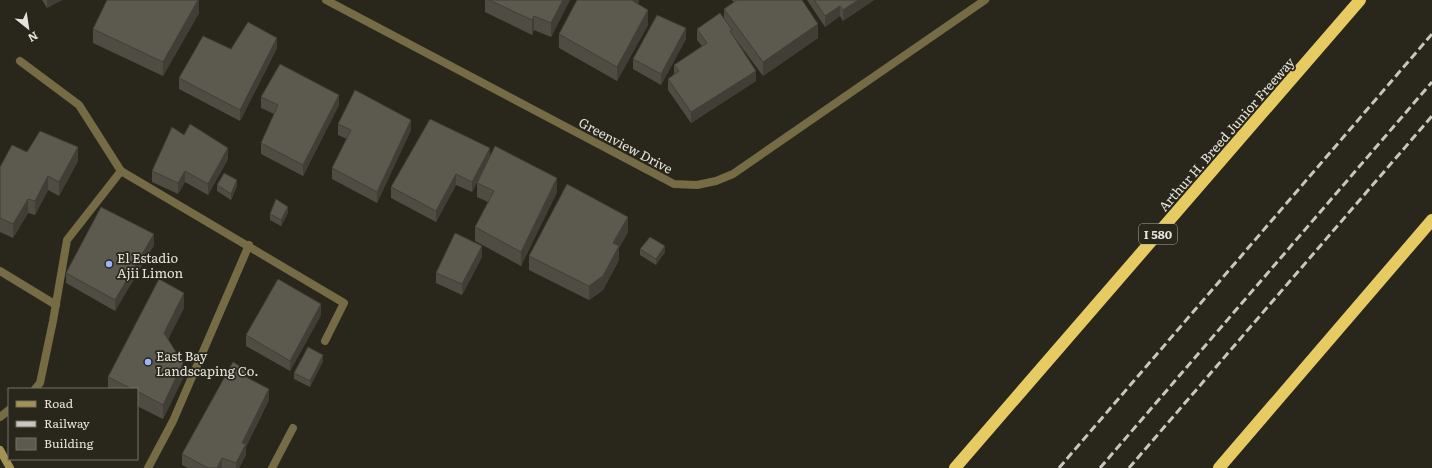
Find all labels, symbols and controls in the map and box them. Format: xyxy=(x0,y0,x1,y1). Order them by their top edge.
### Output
north arrow xyxy=(8,8,48,48)
text: N xyxy=(26,28,41,47)
street label: Arthur H. Breed Junior Freeway xyxy=(1154,52,1299,215)
street label: Greenview Drive xyxy=(576,112,677,178)
road number: I 580 xyxy=(1139,224,1177,244)
place label: El Estadio Ajii Limon xyxy=(117,248,183,282)
marker: El Estadio Ajii Limon xyxy=(104,259,114,269)
place label: East Bay Landscaping Co. xyxy=(156,346,259,380)
marker: East Bay Landscaping Co. xyxy=(143,357,153,367)
legend xyxy=(8,388,138,460)
text: Road xyxy=(44,394,74,412)
text: Railway xyxy=(44,414,90,432)
text: Building xyxy=(44,434,94,452)

